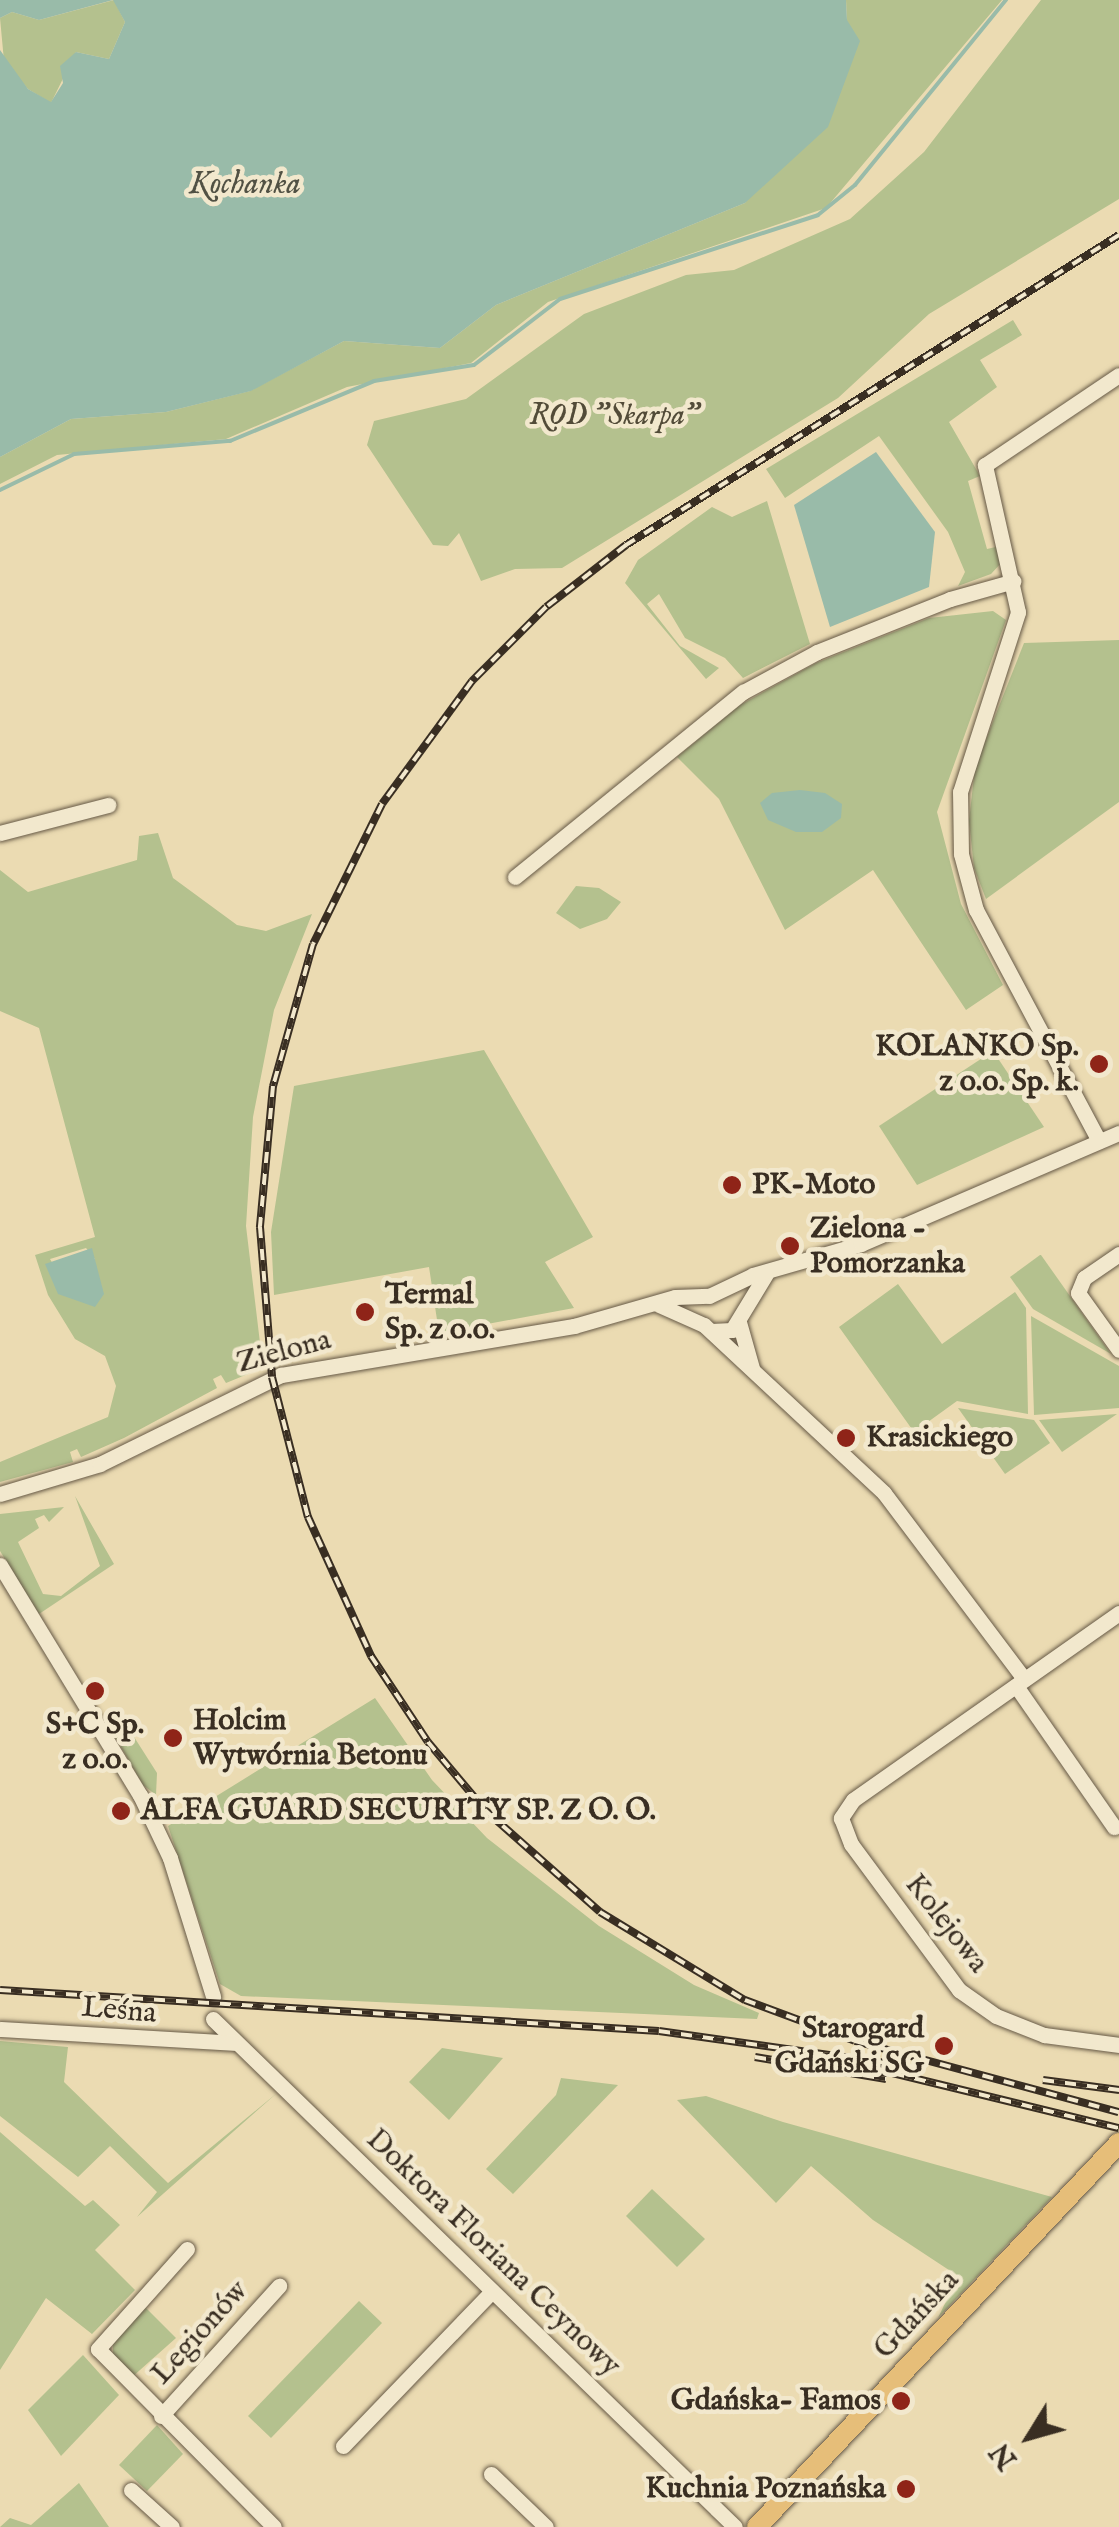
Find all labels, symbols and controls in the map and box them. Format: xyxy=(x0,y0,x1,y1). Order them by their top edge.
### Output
water label: Kochanka xyxy=(189,166,301,204)
park label: ROD "Skarpa" xyxy=(529,398,699,434)
place label: KOLANKO Sp. z o.o. Sp. k. xyxy=(875,1029,1079,1100)
marker: KOLANKO Sp. z o.o. Sp. k. xyxy=(1088,1053,1110,1075)
place label: PK-Moto xyxy=(752,1167,875,1203)
marker: PK-Moto xyxy=(721,1174,743,1196)
place label: Zielona - Pomorzanka xyxy=(810,1211,965,1282)
marker: Zielona - Pomorzanka xyxy=(779,1235,801,1257)
place label: Termal Sp. z o.o. xyxy=(385,1277,495,1348)
marker: Termal Sp. z o.o. xyxy=(354,1301,376,1323)
street label: Zielona xyxy=(233,1322,335,1382)
place label: Krasickiego xyxy=(866,1420,1013,1456)
marker: Krasickiego xyxy=(835,1427,857,1449)
marker: S+C Sp. z o.o. xyxy=(84,1680,106,1702)
place label: Holcim Wytwórnia Betonu xyxy=(193,1703,428,1774)
place label: S+C Sp. z o.o. xyxy=(46,1707,144,1778)
marker: Holcim Wytwórnia Betonu xyxy=(162,1727,184,1749)
place label: ALFA GUARD SECURITY SP. Z O. O. xyxy=(141,1793,656,1829)
marker: ALFA GUARD SECURITY SP. Z O. O. xyxy=(110,1800,132,1822)
street label: Kolejowa xyxy=(896,1868,996,1980)
street label: Leśna xyxy=(80,1990,158,2032)
place label: Starogard Gdański SG xyxy=(775,2011,924,2082)
marker: Starogard Gdański SG xyxy=(933,2035,955,2057)
street label: Doktora Floriana Ceynowy xyxy=(358,2122,628,2384)
street label: Gdańska xyxy=(867,2263,967,2367)
street label: Legionów xyxy=(144,2274,256,2392)
place label: Gdańska- Famos xyxy=(671,2383,881,2419)
north arrow xyxy=(979,2387,1079,2487)
marker: Gdańska- Famos xyxy=(890,2390,912,2412)
text: N xyxy=(983,2435,1026,2476)
place label: Kuchnia Poznańska xyxy=(645,2471,886,2507)
marker: Kuchnia Poznańska xyxy=(895,2478,917,2500)

